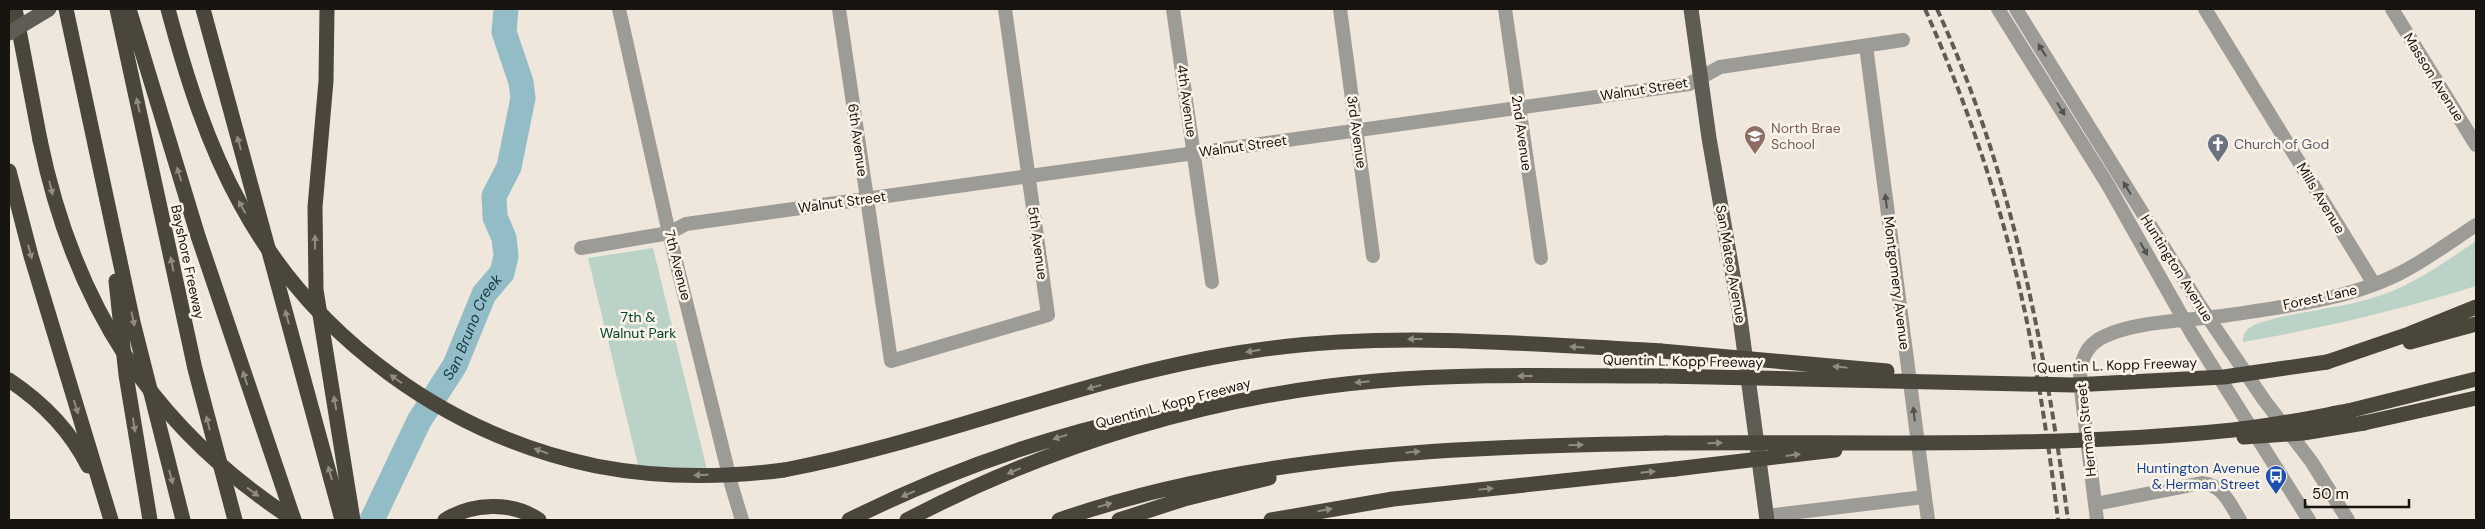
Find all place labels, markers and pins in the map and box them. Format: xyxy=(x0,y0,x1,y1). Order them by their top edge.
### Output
place label: North Brae School xyxy=(1771,119,1841,153)
school or university icon: North Brae School xyxy=(1743,124,1767,155)
church icon: Church of God xyxy=(2206,132,2230,163)
place label: Church of God xyxy=(2234,135,2329,153)
place label: Huntington Avenue & Herman Street xyxy=(2137,459,2260,493)
bus stop icon: Huntington Avenue & Herman Street xyxy=(2264,464,2288,495)

